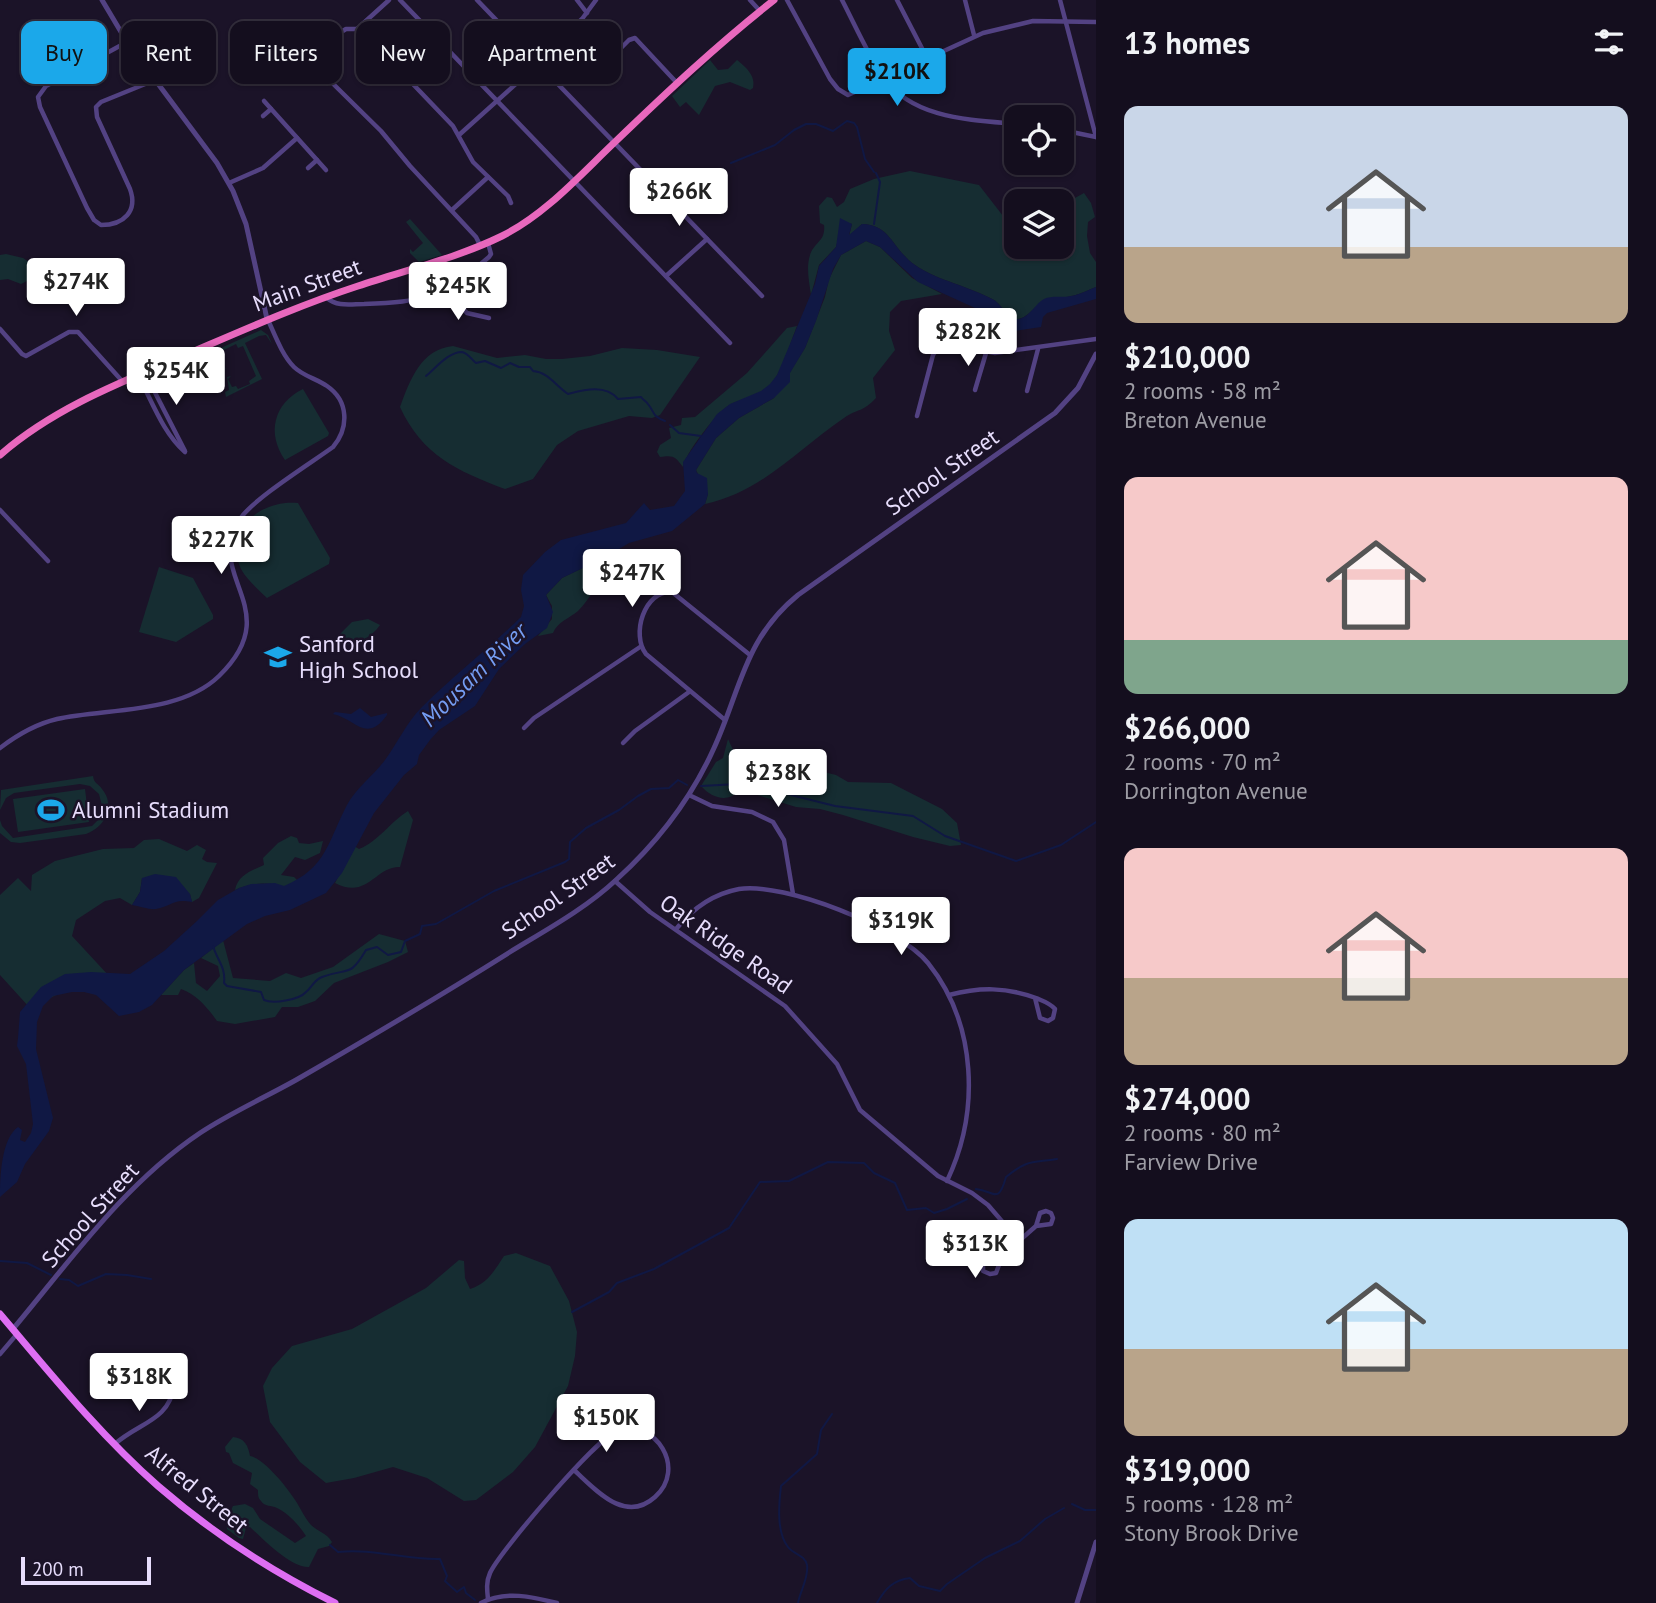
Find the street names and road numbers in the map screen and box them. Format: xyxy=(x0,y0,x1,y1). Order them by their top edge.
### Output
street label: Main Street xyxy=(249,251,365,318)
street label: School Street xyxy=(880,422,1004,521)
street label: School Street xyxy=(496,846,620,945)
street label: Oak Ridge Road xyxy=(655,887,798,1000)
street label: School Street xyxy=(35,1156,145,1273)
street label: Alfred Street xyxy=(140,1438,255,1539)

